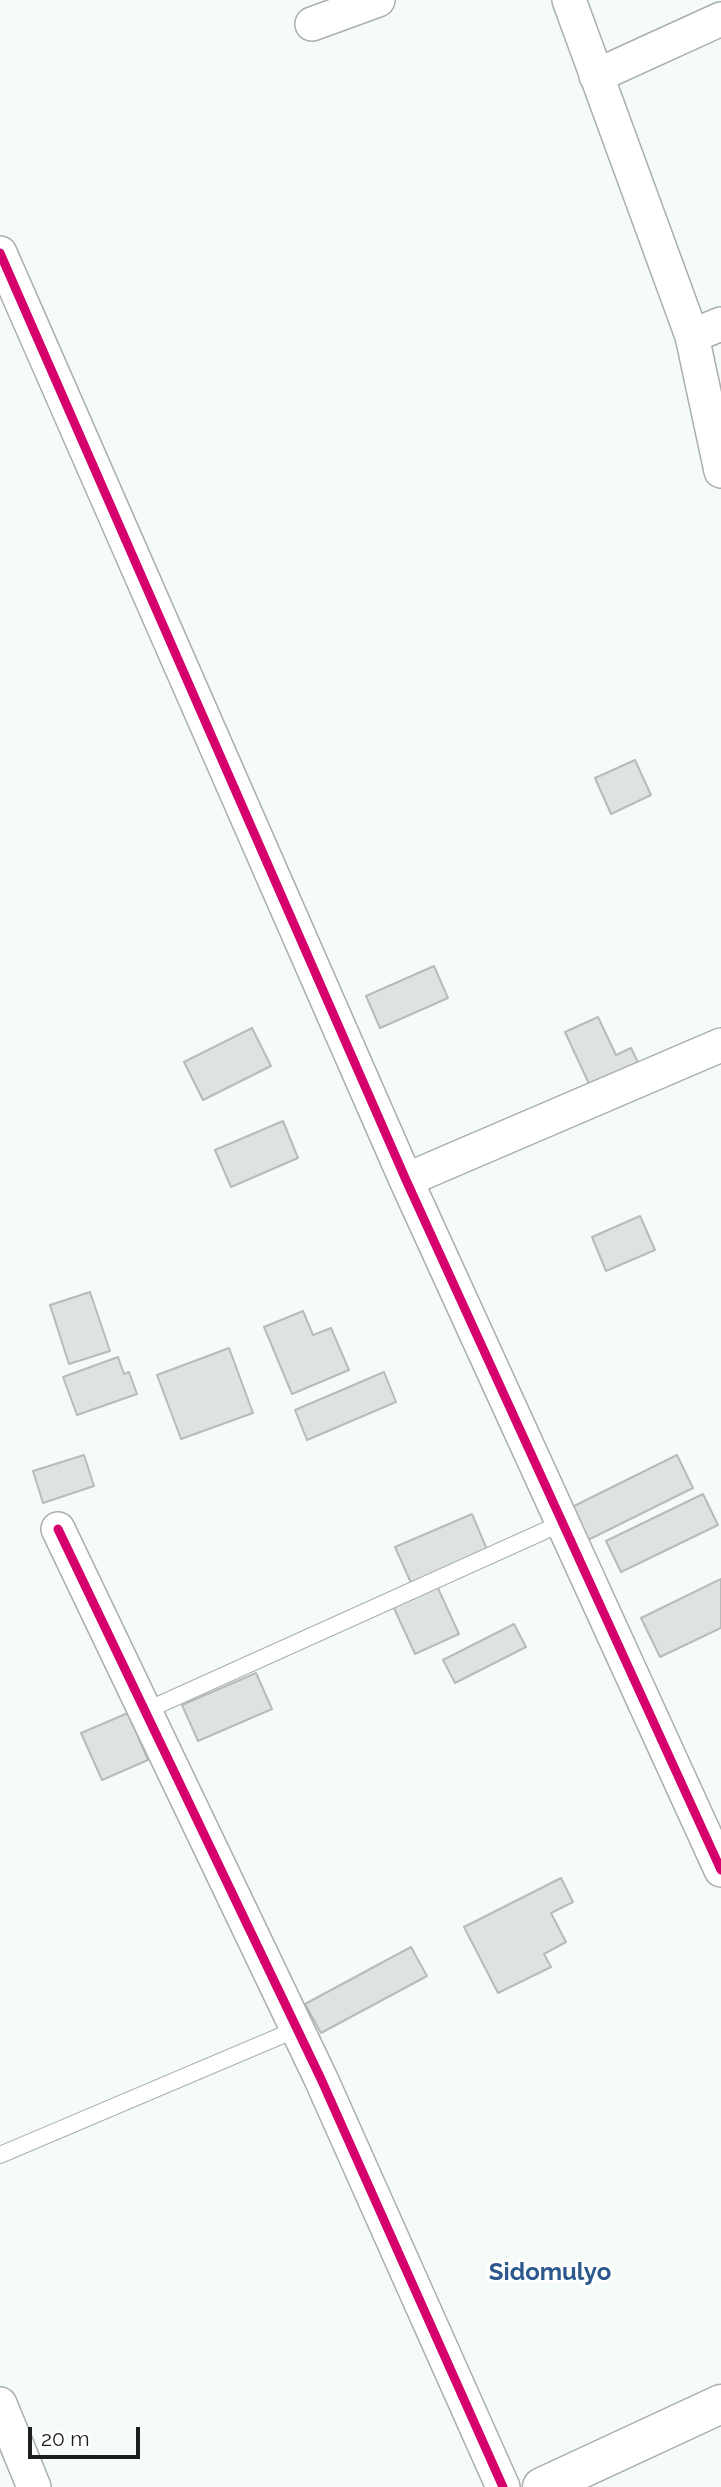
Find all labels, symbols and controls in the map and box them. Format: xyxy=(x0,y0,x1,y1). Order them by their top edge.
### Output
district label: Sidomulyo xyxy=(489,2259,611,2287)
scale bar xyxy=(32,2414,144,2458)
text: 20 m xyxy=(41,2426,89,2451)

